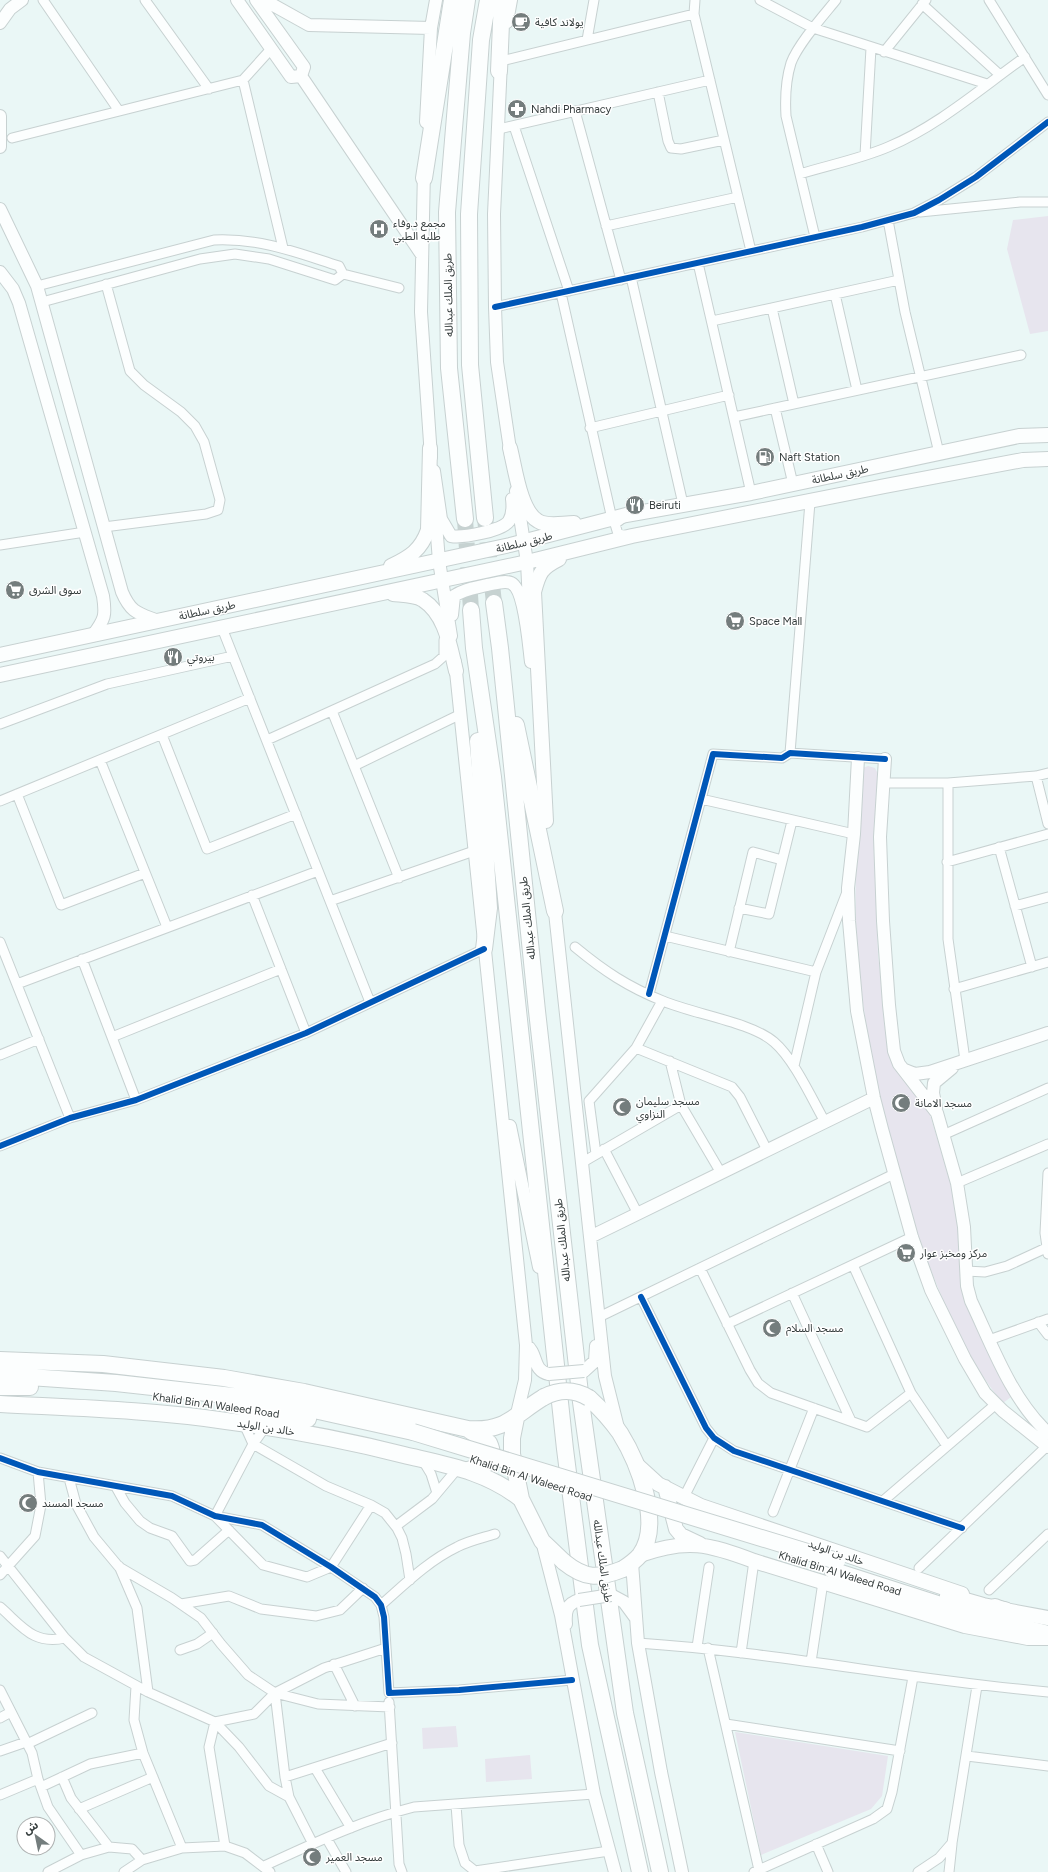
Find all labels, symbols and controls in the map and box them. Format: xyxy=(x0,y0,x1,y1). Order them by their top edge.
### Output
cafe icon: يولاند كافية xyxy=(510,11,532,33)
place label: يولاند كافية xyxy=(535,16,584,29)
pharmacy icon: Nahdi Pharmacy xyxy=(506,98,528,120)
place label: Nahdi Pharmacy xyxy=(531,103,612,116)
place label: مجمع د.وفاء طلبه الطبي xyxy=(393,217,446,246)
hospital icon: مجمع د.وفاء طلبه الطبي xyxy=(368,218,390,240)
street label: طريق الملك عبدالله xyxy=(441,253,456,337)
fuel station icon: Naft Station xyxy=(754,446,776,468)
place label: Naft Station xyxy=(779,451,840,464)
street label: طريق سلطانة xyxy=(811,462,870,487)
restaurant icon: Beiruti xyxy=(624,494,646,516)
place label: Beiruti xyxy=(649,499,681,512)
street label: طريق سلطانة xyxy=(495,529,554,556)
supermarket icon: سوق الشرق xyxy=(4,579,26,601)
place label: سوق الشرق xyxy=(29,584,82,597)
street label: طريق سلطانة xyxy=(178,598,237,623)
supermarket icon: Space Mall xyxy=(724,610,746,632)
place label: Space Mall xyxy=(749,615,802,628)
restaurant icon: بيروتي xyxy=(162,646,184,668)
place label: بيروتي xyxy=(187,651,215,667)
street label: طريق الملك عبدالله xyxy=(517,876,538,960)
mosque icon: مسجد الامانة xyxy=(890,1092,912,1114)
place label: مسجد سليمان النزاوي xyxy=(636,1095,700,1124)
mosque icon: مسجد سليمان النزاوي xyxy=(611,1096,633,1118)
place label: مسجد الامانة xyxy=(915,1097,972,1110)
street label: طريق الملك عبدالله xyxy=(552,1198,573,1282)
supermarket icon: مركز ومخبز عوار xyxy=(895,1242,917,1264)
place label: مركز ومخبز عوار xyxy=(919,1247,987,1260)
mosque icon: مسجد السلام xyxy=(761,1317,783,1339)
place label: مسجد السلام xyxy=(786,1322,844,1336)
street label: Khalid Bin Al Waleed Road xyxy=(152,1390,280,1421)
street label: خالد بن الوليد xyxy=(236,1417,296,1439)
street label: Khalid Bin Al Waleed Road xyxy=(468,1453,594,1504)
mosque icon: مسجد المسند xyxy=(17,1492,39,1514)
place label: مسجد المسند xyxy=(42,1497,104,1510)
street label: طريق الملك عبدالله xyxy=(590,1519,615,1603)
street label: خالد بن الوليد xyxy=(806,1537,866,1568)
street label: Khalid Bin Al Waleed Road xyxy=(777,1549,903,1598)
north arrow xyxy=(16,1816,56,1856)
text: ش xyxy=(21,1818,41,1838)
mosque icon: مسجد العمير xyxy=(301,1846,323,1868)
place label: مسجد العمير xyxy=(325,1851,383,1864)

